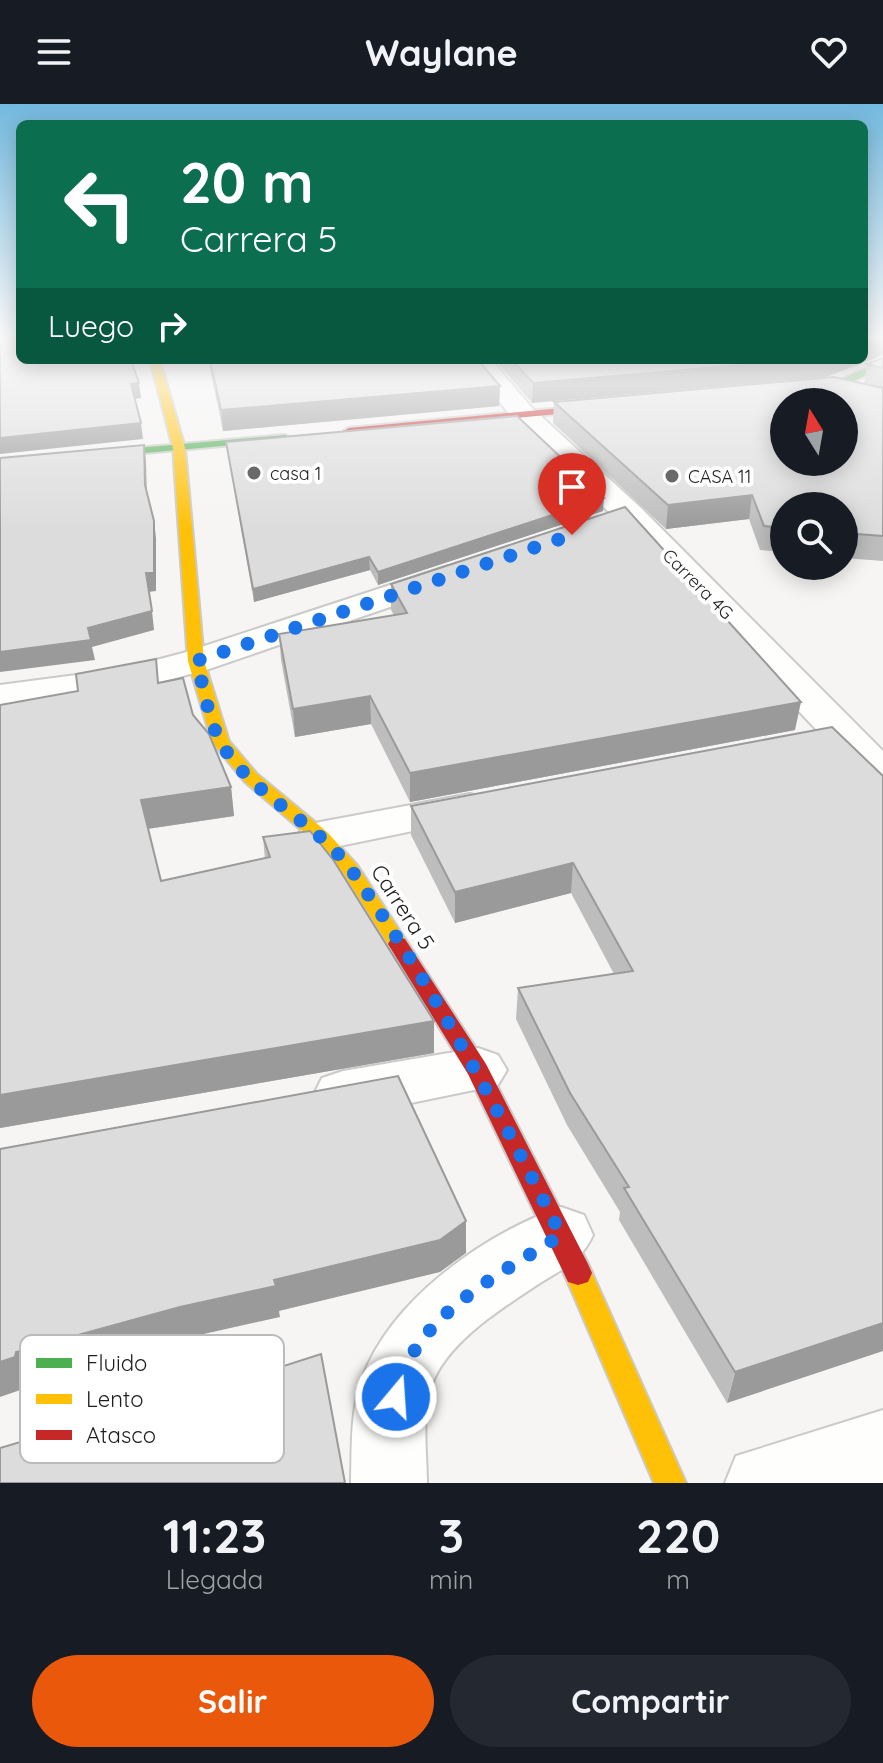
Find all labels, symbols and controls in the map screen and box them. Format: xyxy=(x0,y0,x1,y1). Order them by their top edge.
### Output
icon: menu xyxy=(32,30,76,74)
text: Waylane xyxy=(365,30,518,75)
icon: heart xyxy=(807,30,851,74)
text: 20 m xyxy=(180,147,314,217)
icon: left xyxy=(48,152,152,256)
text: Carrera 5 xyxy=(180,216,337,261)
icon: right xyxy=(150,304,194,348)
text: Luego xyxy=(48,307,134,345)
north arrow xyxy=(770,388,858,476)
map controls xyxy=(770,388,858,580)
pin xyxy=(538,453,606,535)
place label: casa 1 xyxy=(270,462,321,485)
marker: casa 1 xyxy=(245,464,263,482)
icon: arrive xyxy=(550,465,594,509)
place label: CASA 11 xyxy=(688,465,751,488)
marker: CASA 11 xyxy=(663,467,681,485)
button: search xyxy=(770,492,858,580)
street label: Carrera 4G xyxy=(658,544,738,624)
street label: Carrera 5 xyxy=(365,859,441,955)
legend xyxy=(20,1335,284,1463)
text: Fluido xyxy=(86,1349,147,1377)
position arrow xyxy=(354,1355,438,1439)
text: Lento xyxy=(86,1385,144,1413)
text: Atasco xyxy=(86,1421,156,1449)
text: 11:23 xyxy=(163,1505,266,1565)
text: 3 xyxy=(438,1505,464,1565)
text: 220 xyxy=(636,1505,720,1565)
text: Llegada xyxy=(166,1563,263,1596)
text: min xyxy=(429,1563,473,1596)
text: m xyxy=(666,1563,690,1596)
button: Salir xyxy=(32,1655,434,1747)
button: Compartir xyxy=(450,1655,851,1747)

